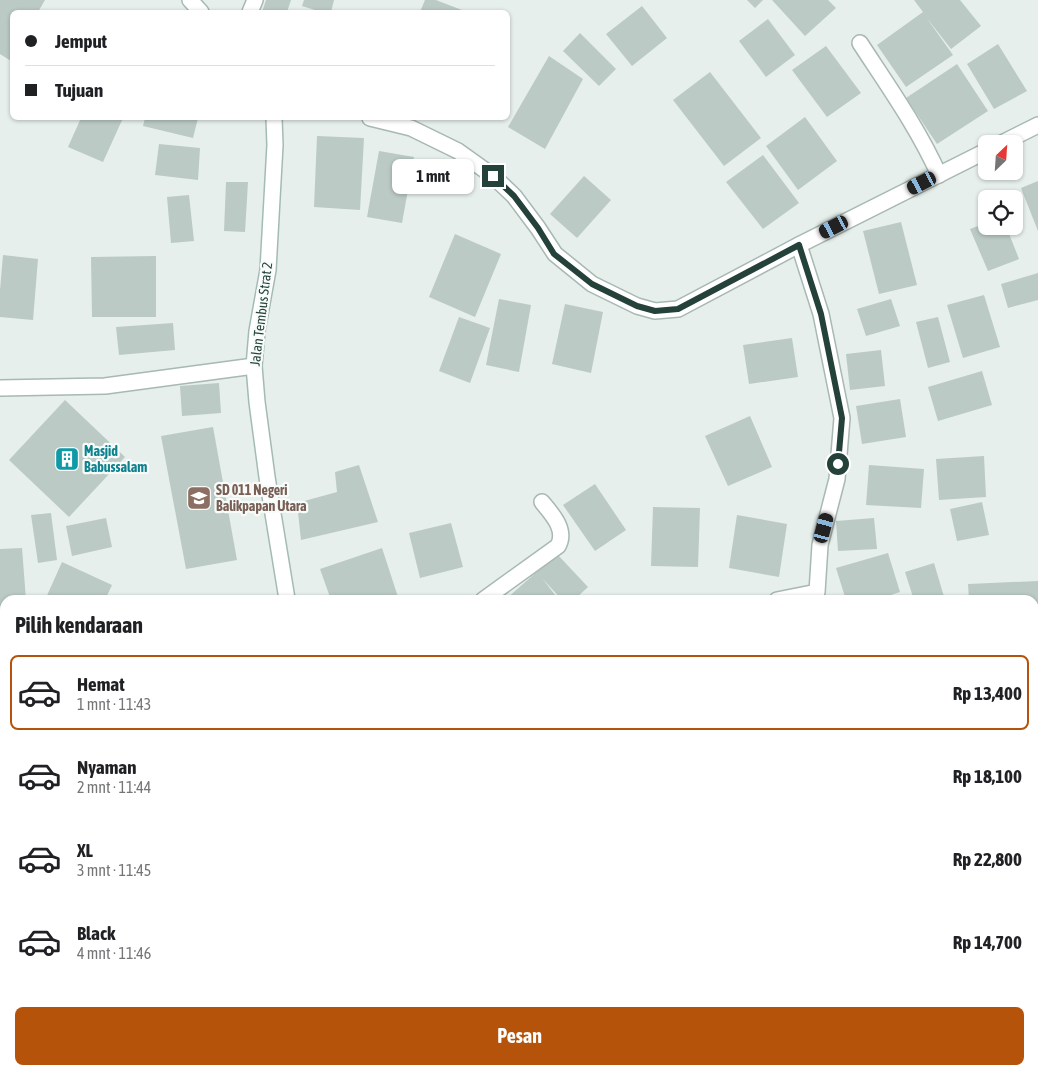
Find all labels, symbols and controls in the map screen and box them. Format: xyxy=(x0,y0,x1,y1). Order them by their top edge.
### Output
text: Jemput xyxy=(55,30,107,52)
text: Tujuan xyxy=(55,79,103,101)
north arrow xyxy=(978,135,1022,180)
map controls xyxy=(978,135,1023,235)
callout: 1 mnt xyxy=(393,158,476,194)
route end xyxy=(482,165,504,187)
text: 1 mnt xyxy=(416,167,450,185)
car xyxy=(905,170,938,196)
button: locate xyxy=(978,190,1023,235)
car xyxy=(817,214,850,240)
street label: Jalan Tembus Strat 2 xyxy=(247,261,275,367)
place label: Masjid Babussalam xyxy=(84,443,147,475)
building icon: Masjid Babussalam xyxy=(54,446,80,472)
route start xyxy=(827,453,849,475)
place label: SD 011 Negeri Balikpapan Utara xyxy=(216,482,307,514)
school or university icon: SD 011 Negeri Balikpapan Utara xyxy=(186,485,212,511)
car xyxy=(812,512,835,544)
text: Pilih kendaraan xyxy=(15,612,143,638)
icon: car xyxy=(17,670,62,715)
text: Hemat xyxy=(77,673,125,695)
text: Rp 13,400 xyxy=(953,682,1022,704)
text: 1 mnt · 11:43 xyxy=(77,695,151,713)
icon: car xyxy=(17,753,62,798)
text: Nyaman xyxy=(77,756,136,778)
text: Rp 18,100 xyxy=(953,765,1022,787)
text: 2 mnt · 11:44 xyxy=(77,778,151,796)
icon: car xyxy=(17,836,62,881)
text: XL xyxy=(77,839,93,861)
text: Rp 22,800 xyxy=(953,848,1022,870)
text: 3 mnt · 11:45 xyxy=(77,861,151,879)
icon: car xyxy=(17,919,62,964)
text: Black xyxy=(77,922,115,944)
text: Rp 14,700 xyxy=(953,931,1022,953)
text: 4 mnt · 11:46 xyxy=(77,944,151,962)
button: Pesan xyxy=(15,1007,1024,1065)

